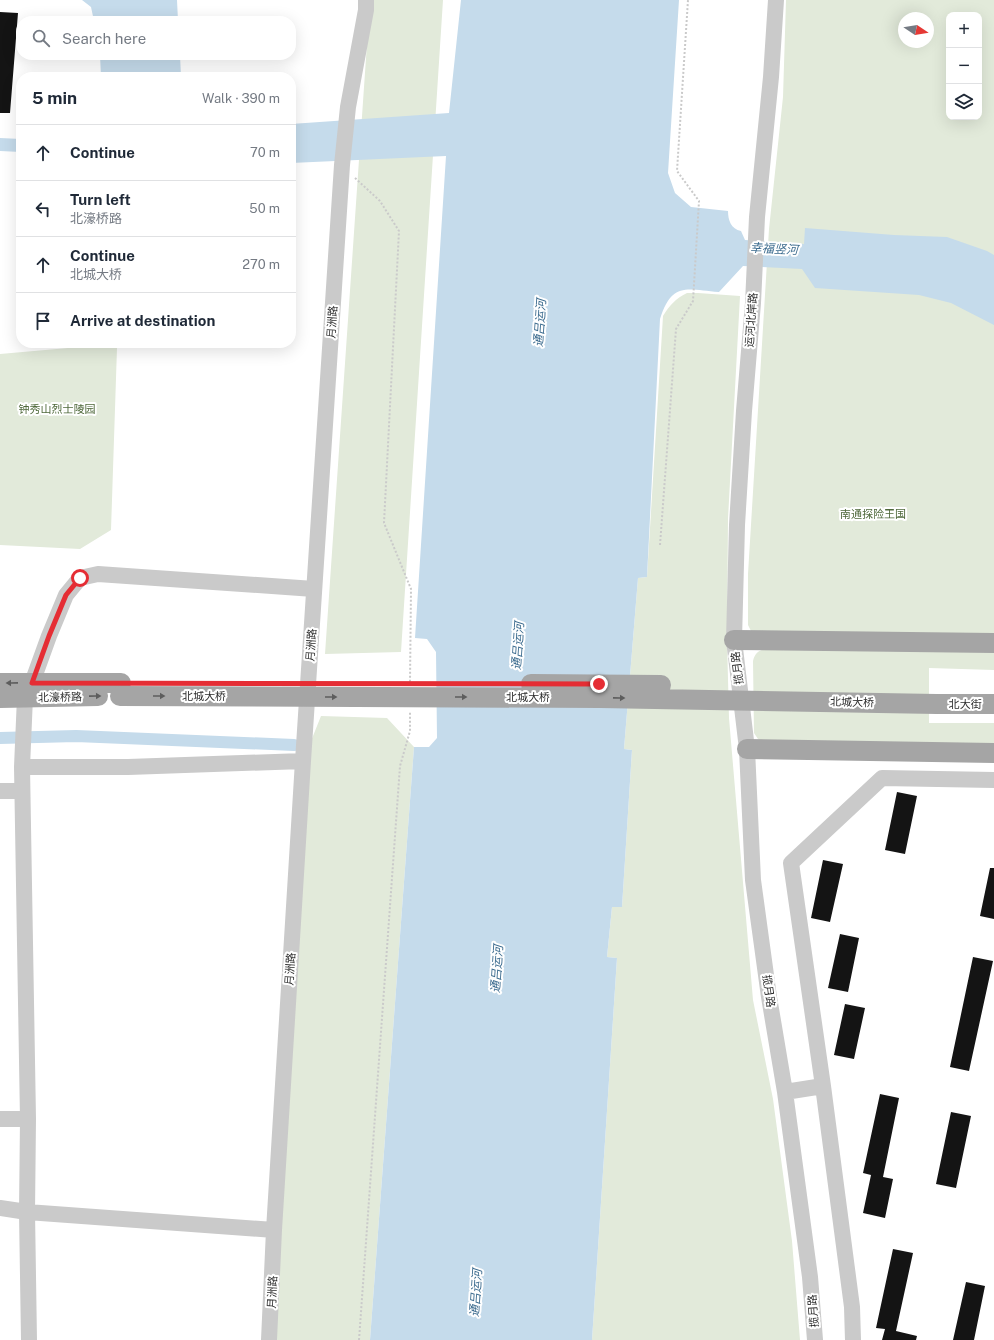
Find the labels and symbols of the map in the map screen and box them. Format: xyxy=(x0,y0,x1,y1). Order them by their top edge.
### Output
north arrow xyxy=(898,12,934,48)
water label: 幸福竖河 xyxy=(750,241,800,257)
street label: 运河北岸路 xyxy=(743,292,759,348)
water label: 通吕运河 xyxy=(531,297,549,347)
street label: 月洲路 xyxy=(325,305,339,339)
park label: 钟秀山烈士陵园 xyxy=(19,403,96,415)
park label: 南通探险王国 xyxy=(840,508,906,520)
route start xyxy=(71,569,89,587)
water label: 通吕运河 xyxy=(509,620,527,670)
street label: 月洲路 xyxy=(304,628,318,662)
street label: 揽月路 xyxy=(729,651,745,685)
route end xyxy=(590,675,608,693)
one-way arrow xyxy=(5,680,18,686)
street label: 北城大桥 xyxy=(182,690,226,702)
street label: 北濠桥路 xyxy=(38,691,82,703)
street label: 北城大桥 xyxy=(506,691,550,703)
one-way arrow xyxy=(89,693,102,699)
one-way arrow xyxy=(153,693,166,699)
one-way arrow xyxy=(325,694,338,700)
one-way arrow xyxy=(455,694,468,700)
one-way arrow xyxy=(613,695,626,701)
street label: 北城大桥 xyxy=(830,696,874,708)
street label: 北大街 xyxy=(949,698,982,710)
water label: 通吕运河 xyxy=(488,943,506,993)
street label: 月洲路 xyxy=(283,952,297,986)
street label: 揽月路 xyxy=(761,974,777,1008)
water label: 通吕运河 xyxy=(467,1267,485,1317)
street label: 月洲路 xyxy=(265,1275,279,1309)
street label: 揽月路 xyxy=(806,1294,820,1328)

